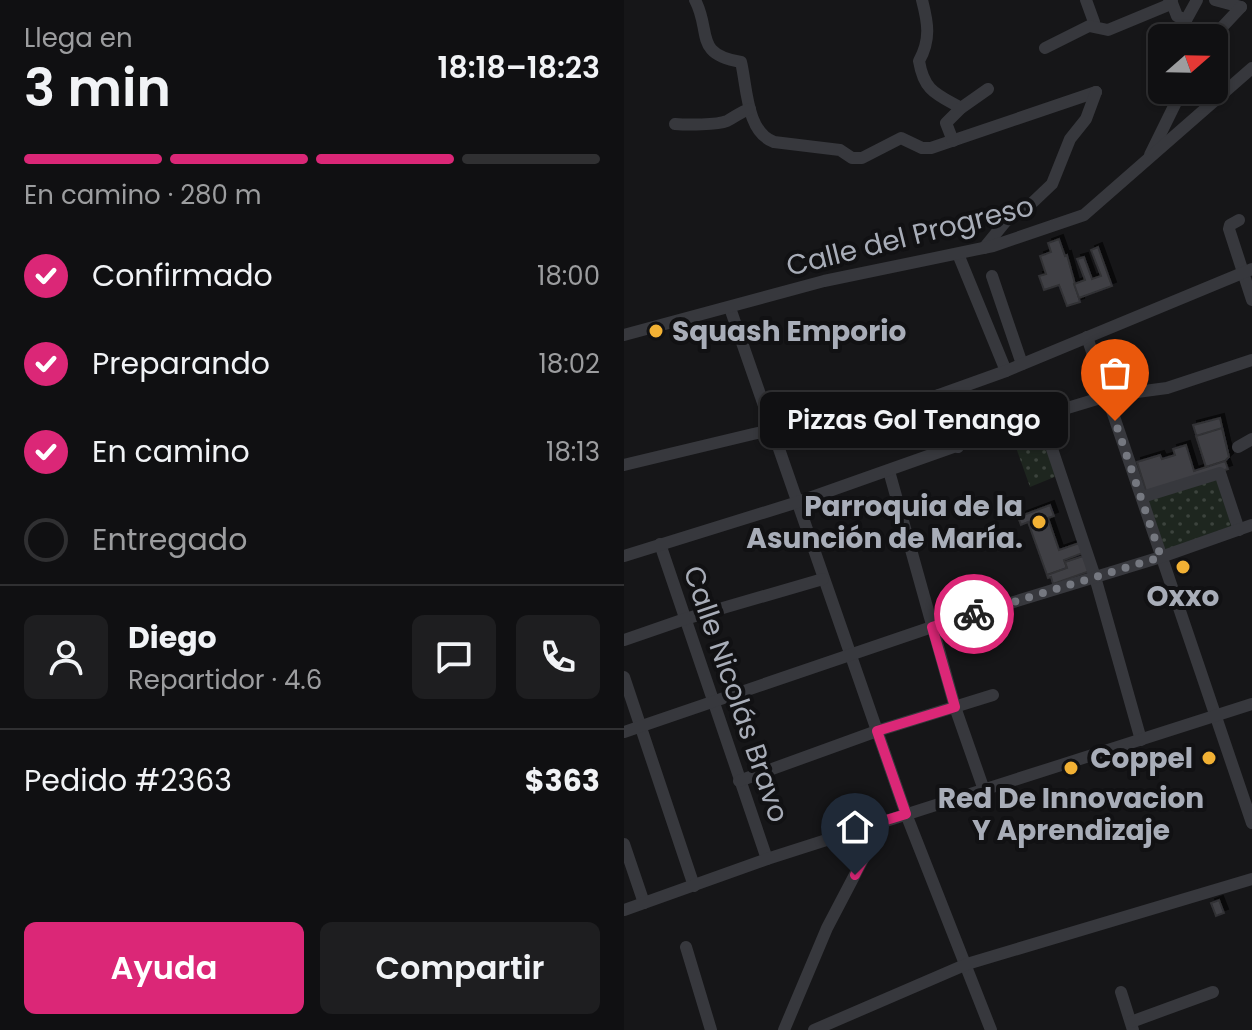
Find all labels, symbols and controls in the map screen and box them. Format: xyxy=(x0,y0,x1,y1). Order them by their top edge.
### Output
text: Llega en xyxy=(24,20,133,56)
north arrow xyxy=(1148,24,1228,104)
map controls xyxy=(1148,24,1228,104)
text: 18:18–18:23 xyxy=(438,46,600,89)
text: 3 min xyxy=(24,51,171,124)
text: En camino · 280 m xyxy=(24,177,262,213)
street label: Calle del Progreso xyxy=(782,186,1038,286)
icon: check xyxy=(24,254,68,298)
text: Confirmado xyxy=(92,254,273,297)
text: 18:00 xyxy=(537,258,600,294)
place label: Squash Emporio xyxy=(672,312,906,351)
marker: Squash Emporio xyxy=(647,322,665,340)
pin xyxy=(1081,339,1149,421)
icon: check xyxy=(24,342,68,386)
text: Preparando xyxy=(92,342,270,385)
text: 18:02 xyxy=(538,346,600,382)
icon: bag xyxy=(1093,351,1137,395)
callout: Pizzas Gol Tenango xyxy=(759,393,1067,449)
text: Pizzas Gol Tenango xyxy=(787,402,1041,438)
icon: check xyxy=(24,430,68,474)
text: En camino xyxy=(92,430,250,473)
text: 18:13 xyxy=(546,434,600,470)
place label: Parroquia de la Asunción de María. xyxy=(746,487,1023,558)
marker: Parroquia de la Asunción de María. xyxy=(1030,513,1048,531)
text: Entregado xyxy=(92,518,247,561)
marker: Oxxo xyxy=(1174,558,1192,576)
street label: Calle Nicolás Bravo xyxy=(674,561,798,827)
courier xyxy=(934,574,1014,654)
place label: Oxxo xyxy=(1147,577,1220,616)
icon: bike xyxy=(952,592,996,636)
button: person xyxy=(24,615,108,699)
button: chat xyxy=(412,615,496,699)
button: phone xyxy=(516,615,600,699)
text: Diego xyxy=(128,616,217,659)
text: Repartidor · 4.6 xyxy=(128,662,322,698)
place label: Coppel xyxy=(1090,739,1193,778)
marker: Coppel xyxy=(1200,749,1218,767)
text: Pedido #2363 xyxy=(24,759,232,802)
text: $363 xyxy=(525,759,600,802)
marker: Red De Innovacion Y Aprendizaje xyxy=(1062,759,1080,777)
place label: Red De Innovacion Y Aprendizaje xyxy=(938,779,1204,850)
pin xyxy=(821,793,889,875)
icon: home xyxy=(833,805,877,849)
button: Ayuda xyxy=(24,922,304,1014)
button: Compartir xyxy=(320,922,600,1014)

